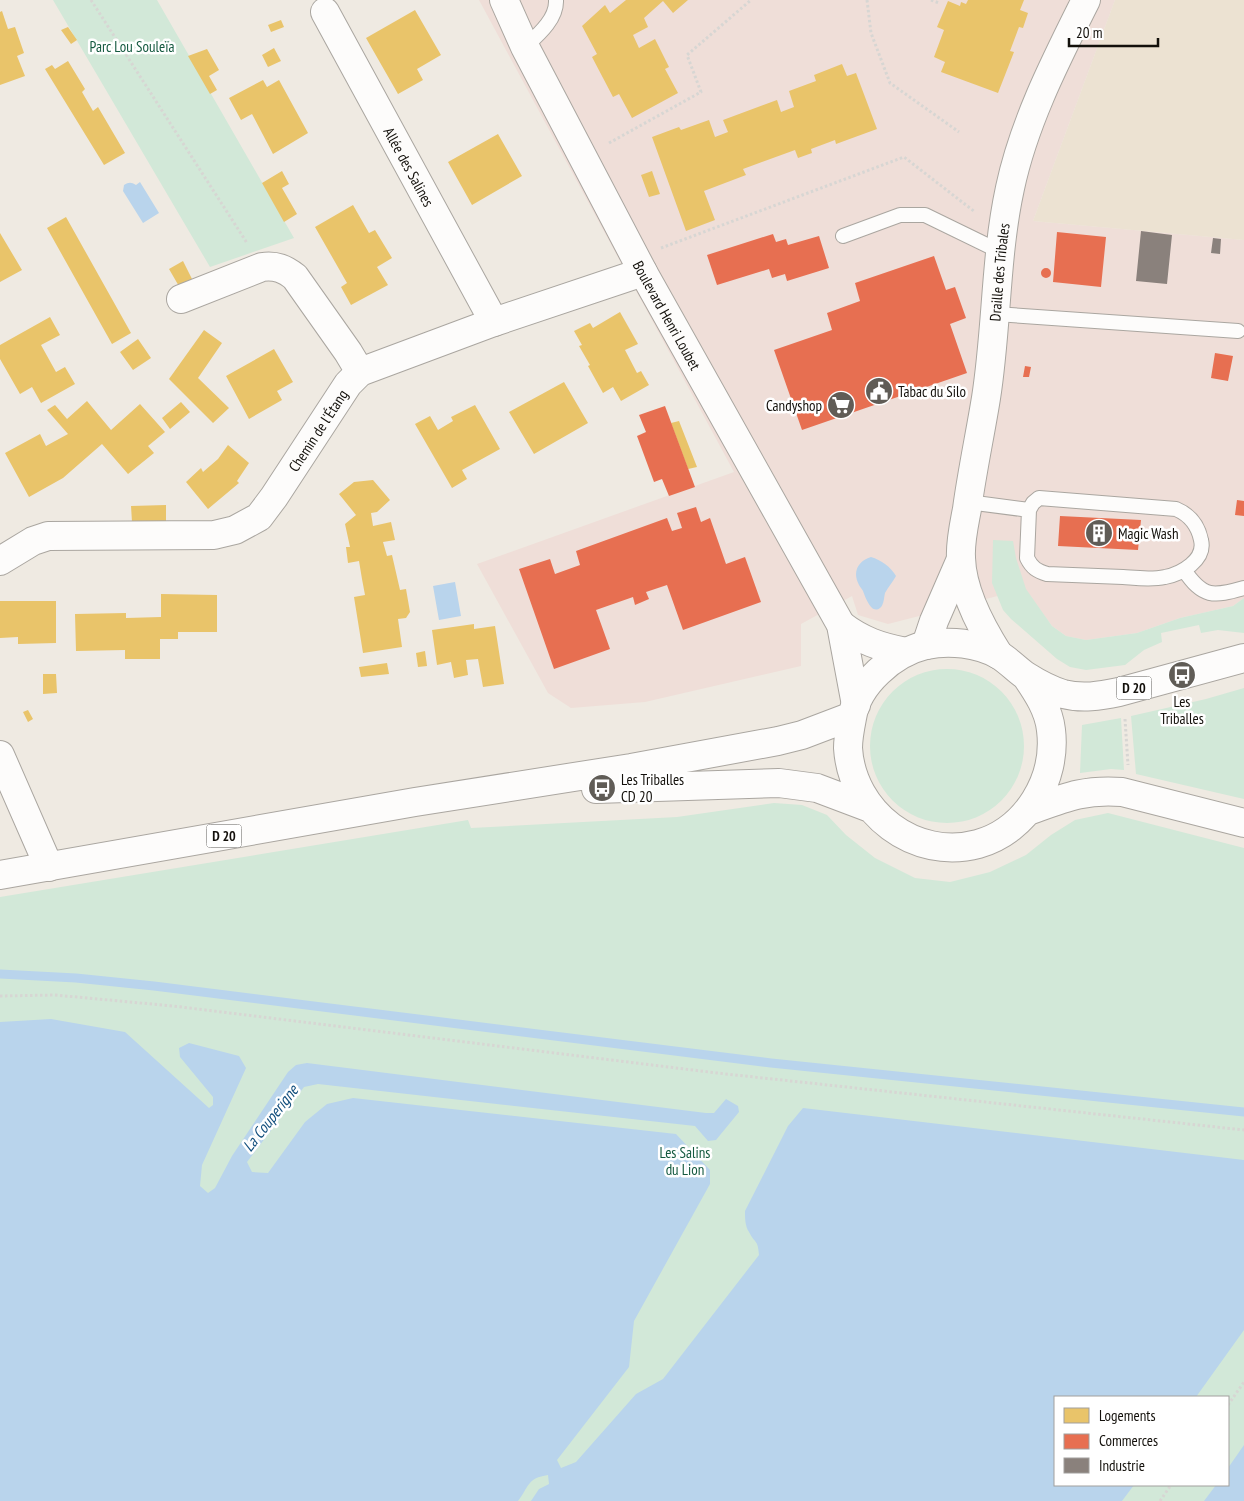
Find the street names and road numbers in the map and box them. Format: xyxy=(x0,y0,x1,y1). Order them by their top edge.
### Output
street label: Allée des Salines xyxy=(380,124,439,210)
street label: Draille des Tribales xyxy=(985,222,1013,322)
street label: Boulevard Henri Loubet xyxy=(629,257,705,373)
street label: Chemin de l'Étang xyxy=(284,386,351,475)
road number: D 20 xyxy=(1116,676,1152,700)
road number: D 20 xyxy=(206,824,242,848)

